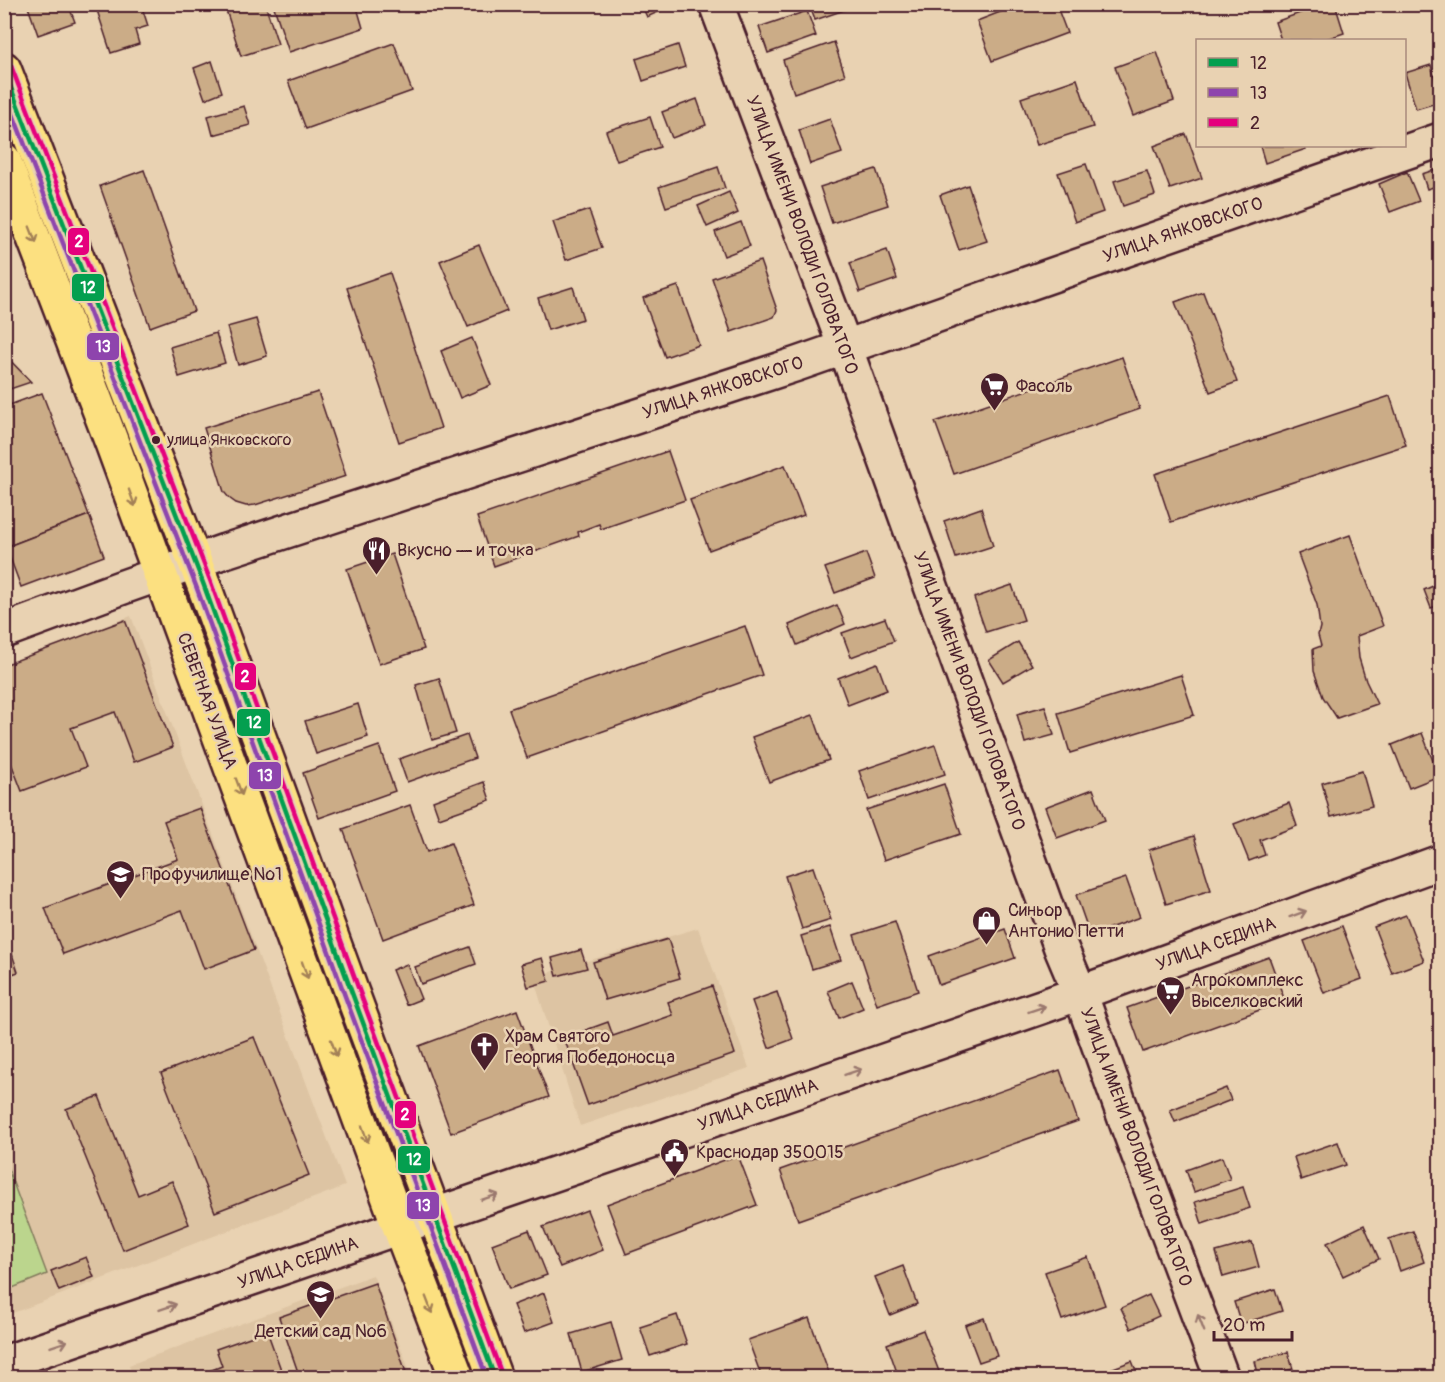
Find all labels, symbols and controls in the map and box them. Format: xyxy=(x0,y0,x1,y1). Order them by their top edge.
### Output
legend xyxy=(1196,39,1406,147)
text: 12 xyxy=(1250,52,1267,75)
text: 13 xyxy=(1250,82,1267,105)
street label: УЛИЦА ИМЕНИ ВОЛОДИ ГОЛОВАТОГО xyxy=(741,92,863,378)
text: 2 xyxy=(1250,112,1260,135)
street label: УЛИЦА ЯНКОВСКОГО xyxy=(1100,192,1266,268)
one-way arrow xyxy=(28,225,39,244)
line badge: 2 xyxy=(67,227,90,256)
text: 2 xyxy=(75,232,84,252)
line badge: 12 xyxy=(71,273,105,302)
text: 12 xyxy=(80,278,96,298)
line badge: 13 xyxy=(86,332,120,361)
text: 13 xyxy=(95,337,111,357)
street label: УЛИЦА ЯНКОВСКОГО xyxy=(640,351,806,425)
supermarket icon: Фасоль xyxy=(979,370,1011,412)
place label: Фасоль xyxy=(1016,375,1073,398)
place label: улица Янковского xyxy=(166,430,292,450)
marker: улица Янковского xyxy=(150,434,162,446)
one-way arrow xyxy=(127,488,138,506)
restaurant icon: Вкусно — и точка xyxy=(360,534,392,576)
place label: Вкусно — и точка xyxy=(397,539,534,562)
street label: УЛИЦА ИМЕНИ ВОЛОДИ ГОЛОВАТОГО xyxy=(908,548,1030,834)
street label: СЕВЕРНАЯ УЛИЦА xyxy=(172,630,242,773)
line badge: 2 xyxy=(234,662,257,691)
text: 2 xyxy=(241,667,250,687)
line badge: 12 xyxy=(236,708,271,737)
text: 12 xyxy=(246,713,262,733)
line badge: 13 xyxy=(248,761,282,790)
text: 13 xyxy=(257,766,273,786)
one-way arrow xyxy=(234,777,245,795)
school or university icon: Профучилище №1 xyxy=(105,858,137,900)
place label: Профучилище №1 xyxy=(142,863,282,886)
place label: Синьор Антонио Петти xyxy=(1008,899,1124,943)
shop icon: Синьор Антонио Петти xyxy=(971,904,1003,946)
one-way arrow xyxy=(1289,908,1307,919)
street label: УЛИЦА СЕДИНА xyxy=(1153,912,1279,976)
one-way arrow xyxy=(301,960,312,979)
place label: Агрокомплекс Выселковский xyxy=(1191,969,1304,1013)
supermarket icon: Агрокомплекс Выселковский xyxy=(1154,974,1186,1016)
one-way arrow xyxy=(1027,1002,1046,1013)
street label: УЛИЦА ИМЕНИ ВОЛОДИ ГОЛОВАТОГО xyxy=(1075,1004,1197,1290)
place label: Храм Святого Георгия Победоносца xyxy=(505,1025,675,1069)
church icon: Храм Святого Георгия Победоносца xyxy=(468,1030,500,1072)
one-way arrow xyxy=(330,1038,341,1057)
one-way arrow xyxy=(843,1065,862,1076)
street label: УЛИЦА СЕДИНА xyxy=(695,1074,822,1136)
line badge: 2 xyxy=(394,1100,417,1129)
text: 2 xyxy=(401,1105,410,1125)
one-way arrow xyxy=(361,1124,372,1143)
public building icon: Краснодар 350015 xyxy=(659,1136,691,1178)
place label: Краснодар 350015 xyxy=(696,1141,844,1164)
line badge: 12 xyxy=(397,1145,431,1174)
text: 12 xyxy=(406,1150,422,1170)
one-way arrow xyxy=(480,1190,499,1201)
line badge: 13 xyxy=(406,1191,440,1220)
text: 13 xyxy=(415,1196,431,1216)
street label: УЛИЦА СЕДИНА xyxy=(235,1232,362,1294)
school or university icon: Детский сад №6 xyxy=(305,1278,337,1320)
one-way arrow xyxy=(424,1295,435,1314)
one-way arrow xyxy=(158,1300,177,1311)
scale bar xyxy=(1214,1304,1292,1342)
one-way arrow xyxy=(1195,1314,1206,1333)
text: 20 m xyxy=(1223,1314,1265,1337)
place label: Детский сад №6 xyxy=(254,1320,387,1343)
one-way arrow xyxy=(49,1338,68,1349)

